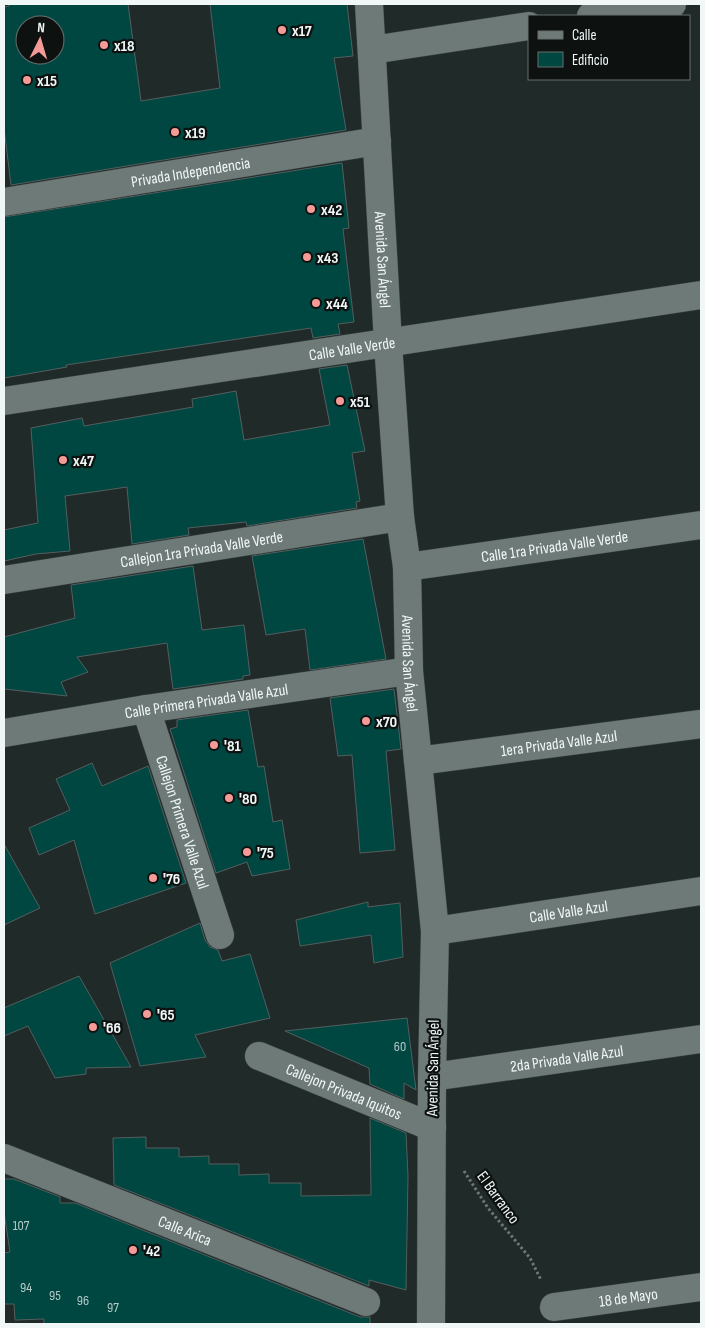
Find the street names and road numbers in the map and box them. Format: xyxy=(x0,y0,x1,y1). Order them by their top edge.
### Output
street label: Privada Independencia xyxy=(130,154,252,192)
street label: Avenida San Ángel xyxy=(370,210,394,308)
street label: Calle Valle Verde xyxy=(308,334,397,365)
street label: Callejon 1ra Privada Valle Verde xyxy=(119,528,284,572)
street label: Calle 1ra Privada Valle Verde xyxy=(480,528,629,567)
street label: Avenida San Ángel xyxy=(397,614,421,713)
street label: Calle Primera Privada Valle Azul xyxy=(124,681,290,723)
street label: 1era Privada Valle Azul xyxy=(500,727,618,761)
street label: Callejon Primera Valle Azul xyxy=(151,753,212,892)
street label: Calle Valle Azul xyxy=(528,897,609,928)
street label: Avenida San Ángel xyxy=(423,1020,444,1117)
street label: 2da Privada Valle Azul xyxy=(509,1042,625,1077)
street label: Callejon Privada Iquitos xyxy=(283,1060,405,1125)
street label: El Barranco xyxy=(472,1168,523,1228)
street label: Calle Arica xyxy=(155,1212,214,1251)
street label: 18 de Mayo xyxy=(598,1285,659,1312)

